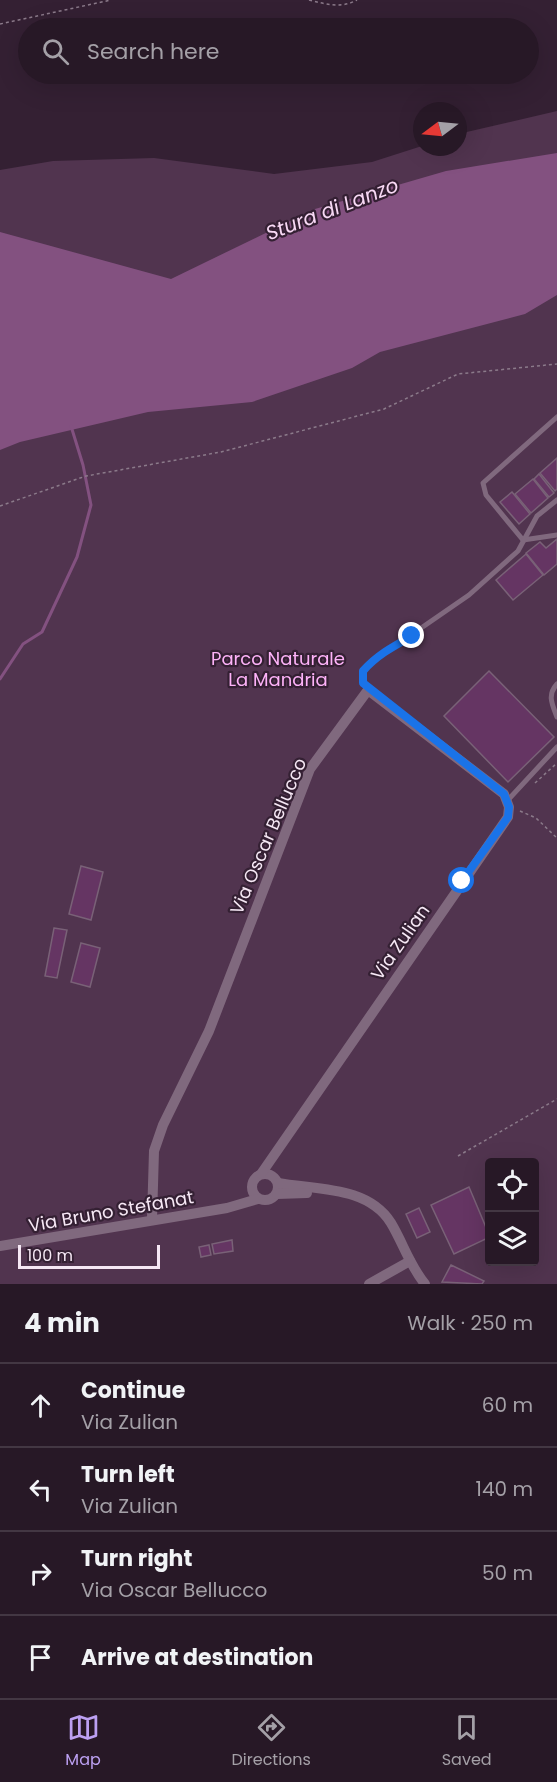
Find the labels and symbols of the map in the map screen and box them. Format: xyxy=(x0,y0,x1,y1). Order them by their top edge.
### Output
north arrow xyxy=(413,102,467,156)
water label: Stura di Lanzo xyxy=(262,171,402,247)
route end xyxy=(398,622,424,648)
park label: Parco Naturale La Mandria xyxy=(211,646,345,692)
street label: Via Oscar Bellucco xyxy=(224,754,312,918)
route start xyxy=(448,867,474,893)
street label: Via Zulian xyxy=(365,899,435,985)
street label: Via Bruno Stefanat xyxy=(26,1184,196,1238)
scale bar xyxy=(18,1242,160,1270)

